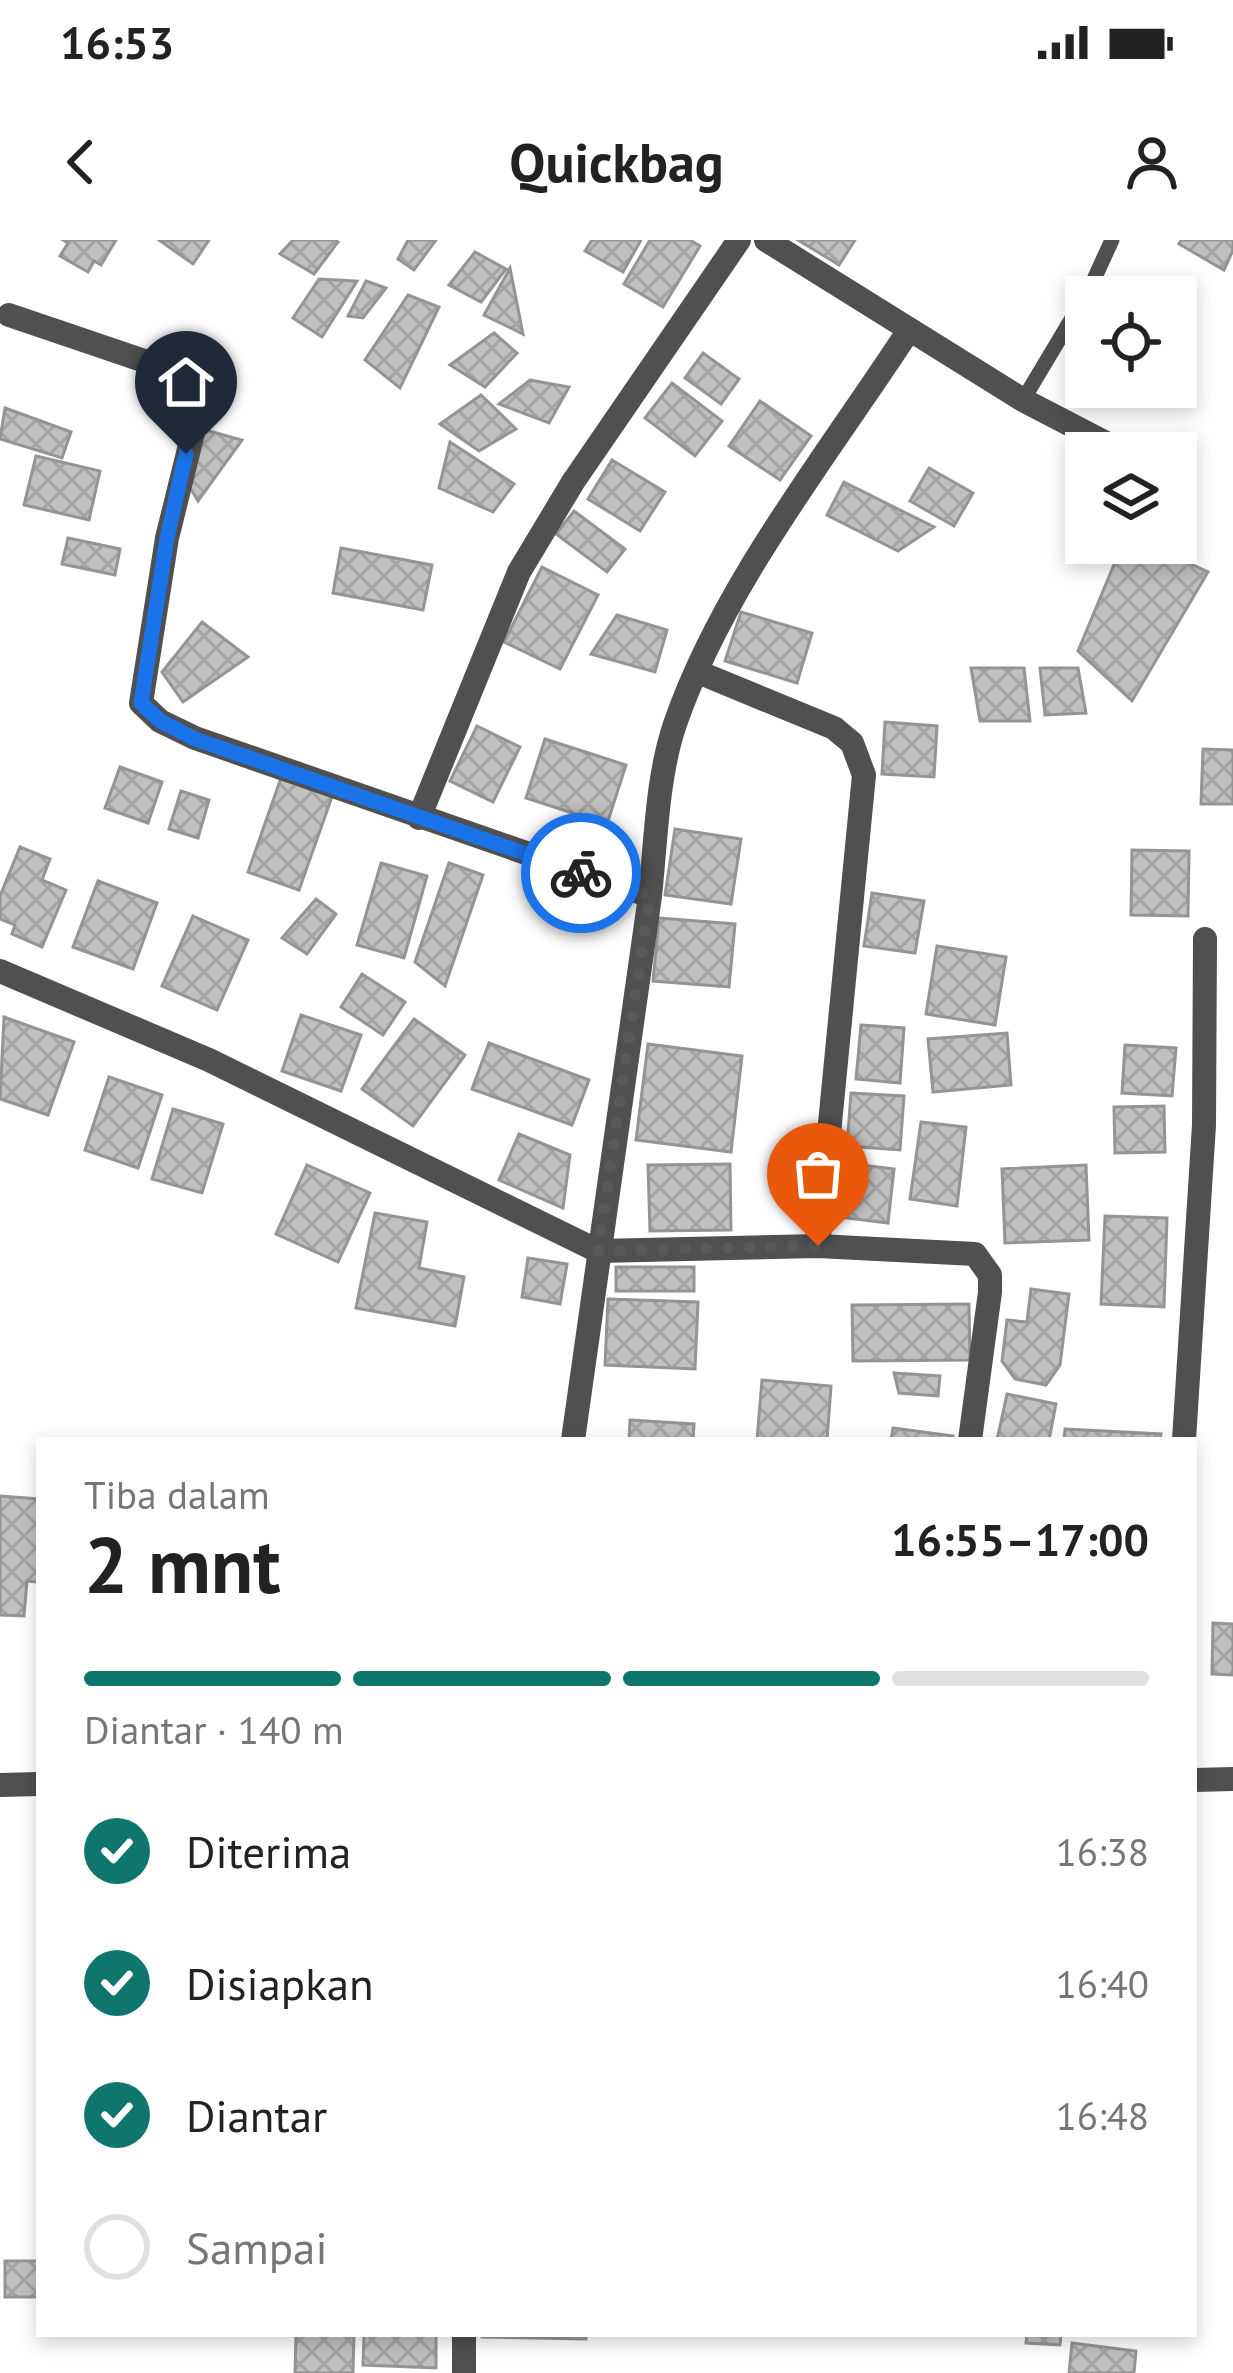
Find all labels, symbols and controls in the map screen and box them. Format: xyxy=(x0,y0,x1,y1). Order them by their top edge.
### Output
text: 16:53 xyxy=(60,13,174,71)
text: Quickbag xyxy=(509,127,724,197)
icon: back xyxy=(48,129,114,195)
icon: person xyxy=(1119,129,1185,195)
map controls xyxy=(1065,276,1197,564)
button: locate xyxy=(1065,276,1197,408)
pin xyxy=(135,331,237,454)
icon: home xyxy=(153,349,219,415)
button: layers xyxy=(1065,432,1197,564)
courier xyxy=(521,813,641,933)
icon: bike xyxy=(548,840,614,906)
pin xyxy=(767,1123,869,1246)
icon: bag xyxy=(785,1141,851,1207)
text: Tiba dalam xyxy=(84,1469,270,1520)
text: 16:55–17:00 xyxy=(891,1510,1149,1568)
text: 2 mnt xyxy=(84,1514,280,1615)
text: Diantar · 140 m xyxy=(84,1704,344,1755)
icon: check xyxy=(84,1818,150,1884)
text: Diterima xyxy=(186,1822,351,1880)
text: 16:38 xyxy=(1055,1826,1149,1877)
icon: check xyxy=(84,1950,150,2016)
text: Disiapkan xyxy=(186,1954,374,2012)
text: 16:40 xyxy=(1055,1958,1149,2009)
icon: check xyxy=(84,2082,150,2148)
text: Diantar xyxy=(186,2086,327,2144)
text: 16:48 xyxy=(1055,2090,1149,2141)
text: Sampai xyxy=(186,2218,327,2276)

